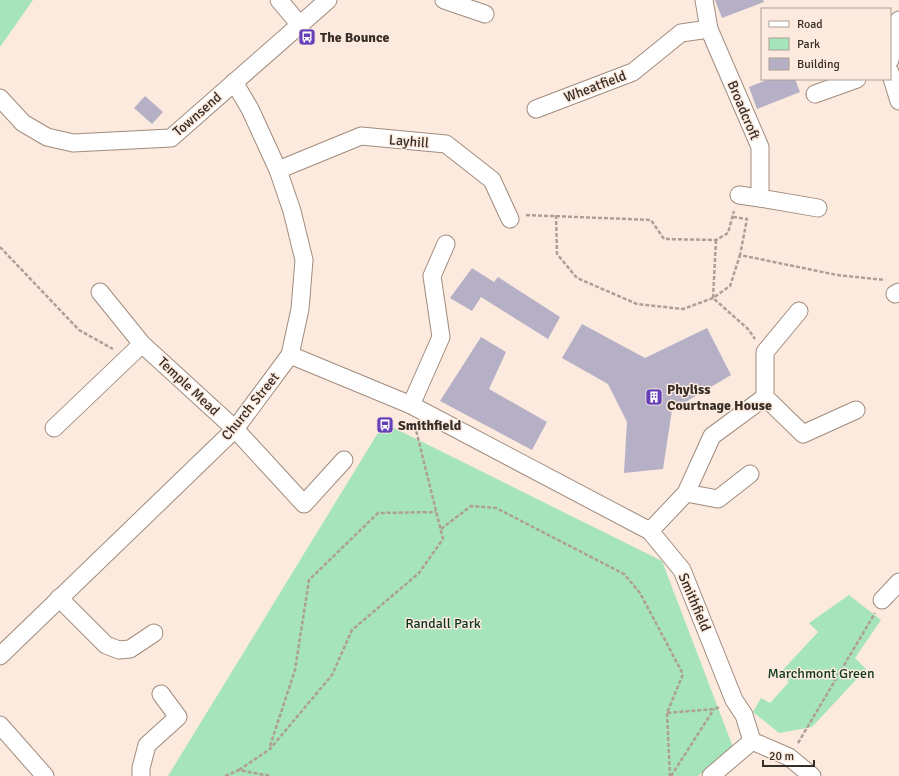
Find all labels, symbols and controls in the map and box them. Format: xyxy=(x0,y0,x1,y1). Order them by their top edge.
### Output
legend xyxy=(761,8,891,80)
text: Road xyxy=(797,17,823,32)
bus stop icon: The Bounce xyxy=(297,27,317,47)
place label: The Bounce xyxy=(320,29,390,46)
text: Park xyxy=(797,37,820,52)
text: Building xyxy=(797,57,840,72)
street label: Wheatfield xyxy=(562,67,629,106)
street label: Broadcroft xyxy=(723,78,764,142)
street label: Townsend xyxy=(170,89,225,140)
street label: Layhill xyxy=(388,131,430,152)
street label: Temple Mead xyxy=(154,354,223,419)
street label: Church Street xyxy=(218,369,283,444)
place label: Phyliss Courtnage House xyxy=(667,381,772,414)
building icon: Phyliss Courtnage House xyxy=(644,387,664,407)
bus stop icon: Smithfield xyxy=(375,415,395,435)
place label: Smithfield xyxy=(398,417,462,434)
street label: Smithfield xyxy=(675,570,714,634)
park label: Randall Park xyxy=(405,615,481,632)
park label: Marchmont Green xyxy=(767,665,875,682)
scale bar xyxy=(763,742,814,768)
text: 20 m xyxy=(769,749,794,764)

